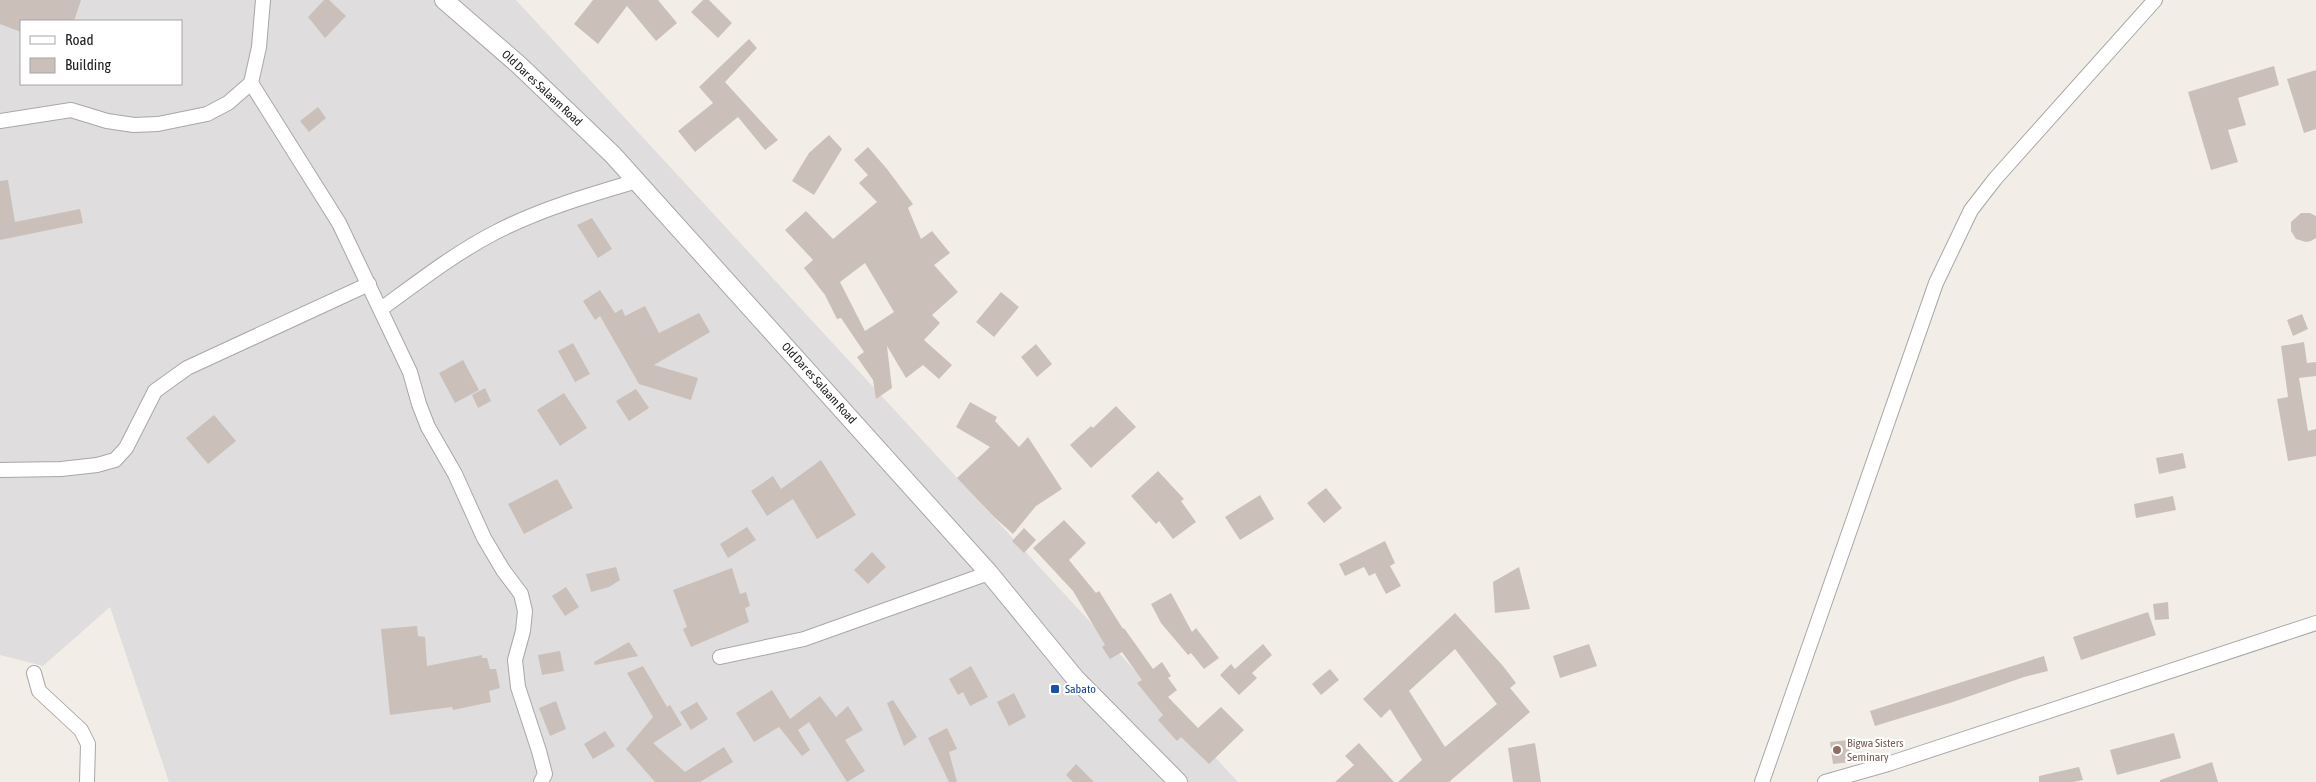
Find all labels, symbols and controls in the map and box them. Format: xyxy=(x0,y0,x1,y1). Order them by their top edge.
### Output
legend xyxy=(20,20,182,85)
text: Road xyxy=(65,31,94,48)
street label: Old Dar es Salaam Road xyxy=(499,47,585,129)
text: Building xyxy=(65,56,111,73)
street label: Old Dar es Salaam Road xyxy=(779,340,859,426)
place label: Sabato xyxy=(1065,682,1096,696)
marker: Sabato xyxy=(1049,683,1061,695)
place label: Bigwa Sisters Seminary xyxy=(1847,736,1903,764)
marker: Bigwa Sisters Seminary xyxy=(1831,744,1843,756)

